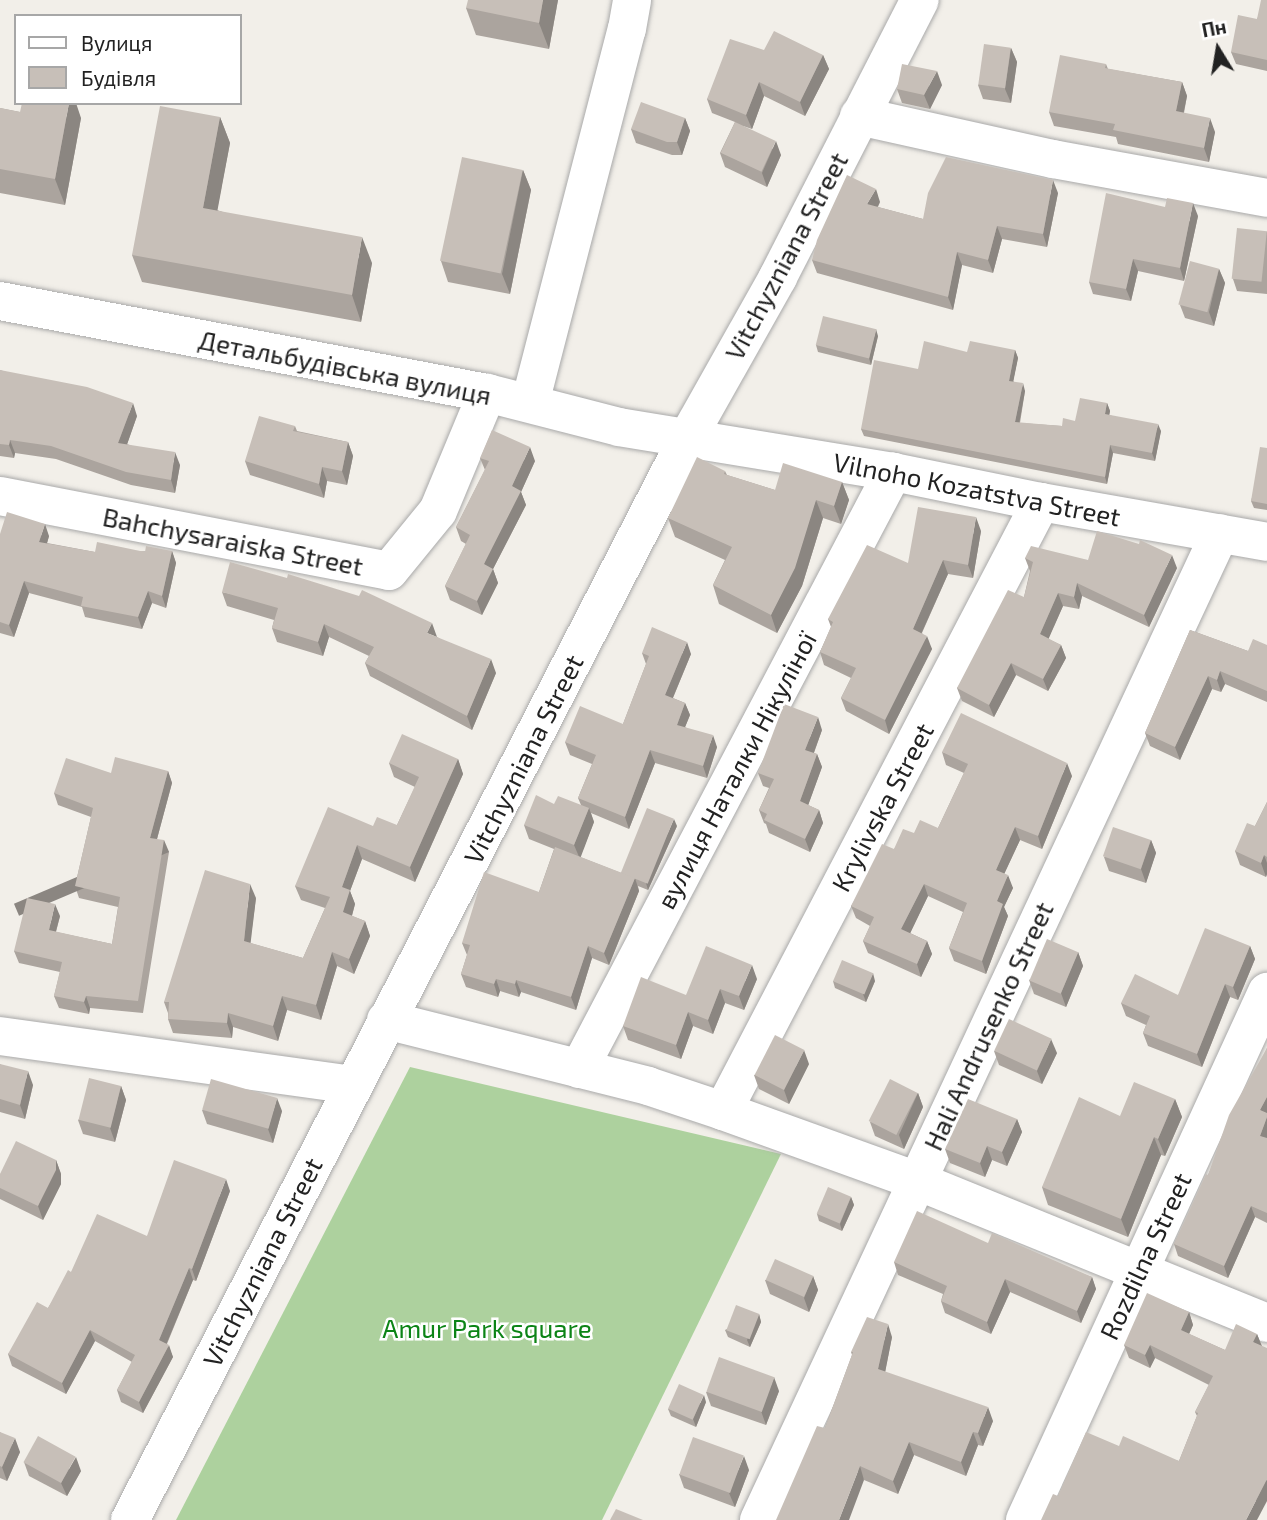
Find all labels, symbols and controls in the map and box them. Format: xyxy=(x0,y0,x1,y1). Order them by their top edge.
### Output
legend xyxy=(14,14,242,105)
north arrow xyxy=(1183,14,1253,84)
text: Пн xyxy=(1200,14,1228,42)
text: Вулиця xyxy=(81,30,152,55)
text: Будівля xyxy=(81,65,156,90)
street label: Vitchyzniana Street xyxy=(718,147,854,365)
street label: Детальбудівська вулиця xyxy=(196,323,494,411)
street label: Vilnoho Kozatstva Street xyxy=(831,446,1123,532)
street label: Bahchysaraiska Street xyxy=(100,500,366,582)
street label: вулиця Наталки Нікуліної xyxy=(650,626,822,914)
street label: Vitchyzniana Street xyxy=(457,649,589,869)
street label: Krylivska Street xyxy=(825,717,939,897)
street label: Hali Andrusenko Street xyxy=(917,897,1059,1155)
street label: Vitchyzniana Street xyxy=(196,1152,328,1372)
street label: Rozdilna Street xyxy=(1093,1168,1197,1344)
park label: Amur Park square xyxy=(382,1312,592,1344)

